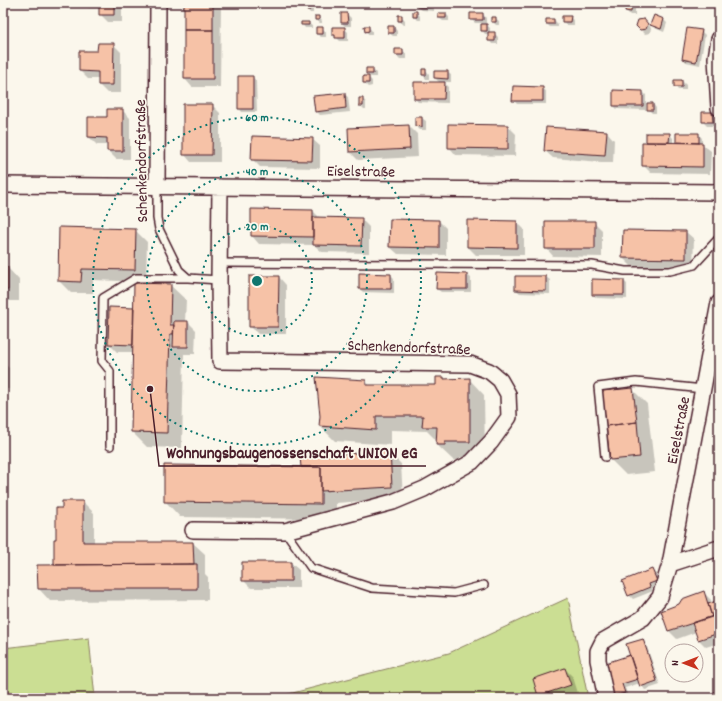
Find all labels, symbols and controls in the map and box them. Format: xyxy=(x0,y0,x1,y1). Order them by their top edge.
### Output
street label: Schenkendorfstraße xyxy=(130,99,155,223)
text: 60 m xyxy=(245,110,269,127)
street label: Eiselstraße xyxy=(327,160,395,185)
text: 40 m xyxy=(246,164,268,181)
text: 20 m xyxy=(246,219,268,236)
centre of rings xyxy=(250,274,264,288)
street label: Schenkendorfstraße xyxy=(347,335,471,362)
street label: Eiselstraße xyxy=(662,395,697,466)
callout: Wohnungsbaugenossenschaft UNION eG xyxy=(159,437,426,466)
text: Wohnungsbaugenossenschaft UNION eG xyxy=(166,443,418,467)
north arrow xyxy=(664,643,704,683)
text: N xyxy=(668,660,684,666)

